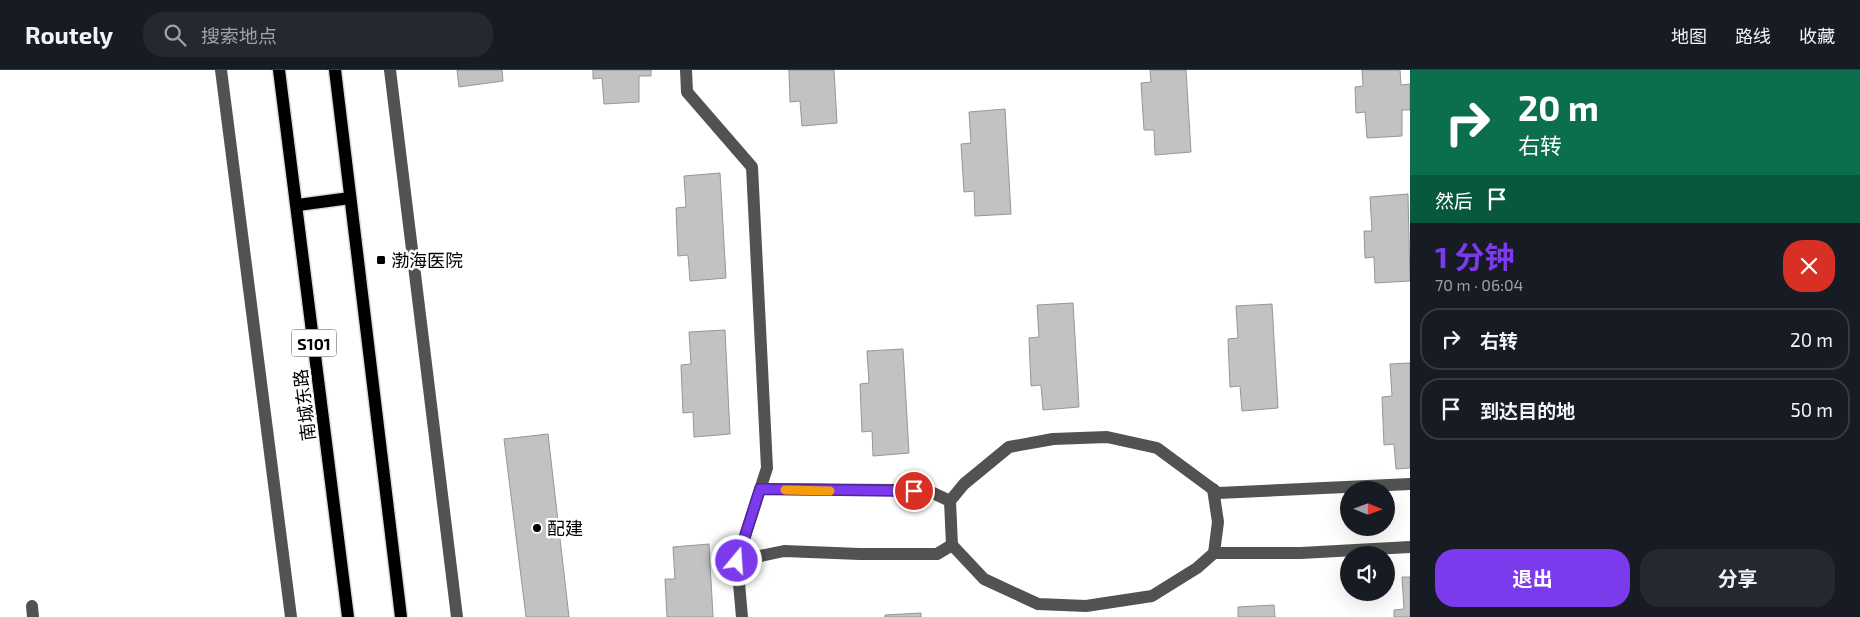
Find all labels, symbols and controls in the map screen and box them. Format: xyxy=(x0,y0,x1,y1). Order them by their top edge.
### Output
search box xyxy=(143,12,493,57)
text: Routely xyxy=(25,20,113,49)
icon: search xyxy=(161,21,189,49)
text: 搜索地点 xyxy=(201,24,277,47)
text: 地图 xyxy=(1671,25,1707,47)
text: 路线 xyxy=(1735,25,1771,47)
text: 收藏 xyxy=(1799,25,1835,47)
text: 20 m xyxy=(1518,86,1599,128)
icon: right xyxy=(1435,90,1500,155)
text: 右转 xyxy=(1518,132,1562,158)
icon: arrive xyxy=(1483,185,1511,213)
text: 然后 xyxy=(1435,189,1473,212)
text: 1 分钟 xyxy=(1435,238,1514,274)
button: close xyxy=(1783,240,1835,292)
place label: 渤海医院 xyxy=(391,249,463,271)
marker: 渤海医院 xyxy=(375,254,387,266)
text: 70 m · 06:04 xyxy=(1435,275,1523,294)
icon: right xyxy=(1437,325,1465,353)
text: 20 m xyxy=(1790,328,1833,351)
text: 右转 xyxy=(1480,329,1518,352)
road number: S101 xyxy=(292,330,336,356)
street label: 南城东路 xyxy=(289,368,319,442)
icon: arrive xyxy=(1437,395,1465,423)
text: 50 m xyxy=(1790,398,1833,421)
text: 到达目的地 xyxy=(1480,399,1575,422)
pin xyxy=(893,470,935,512)
icon: arrive xyxy=(900,477,928,505)
north arrow xyxy=(1340,481,1395,536)
map controls xyxy=(1340,481,1395,601)
place label: 配建 xyxy=(547,517,583,539)
marker: 配建 xyxy=(531,522,543,534)
position arrow xyxy=(710,534,762,586)
button: sound xyxy=(1340,546,1395,601)
button: 退出 xyxy=(1435,549,1630,607)
button: 分享 xyxy=(1640,549,1835,607)

